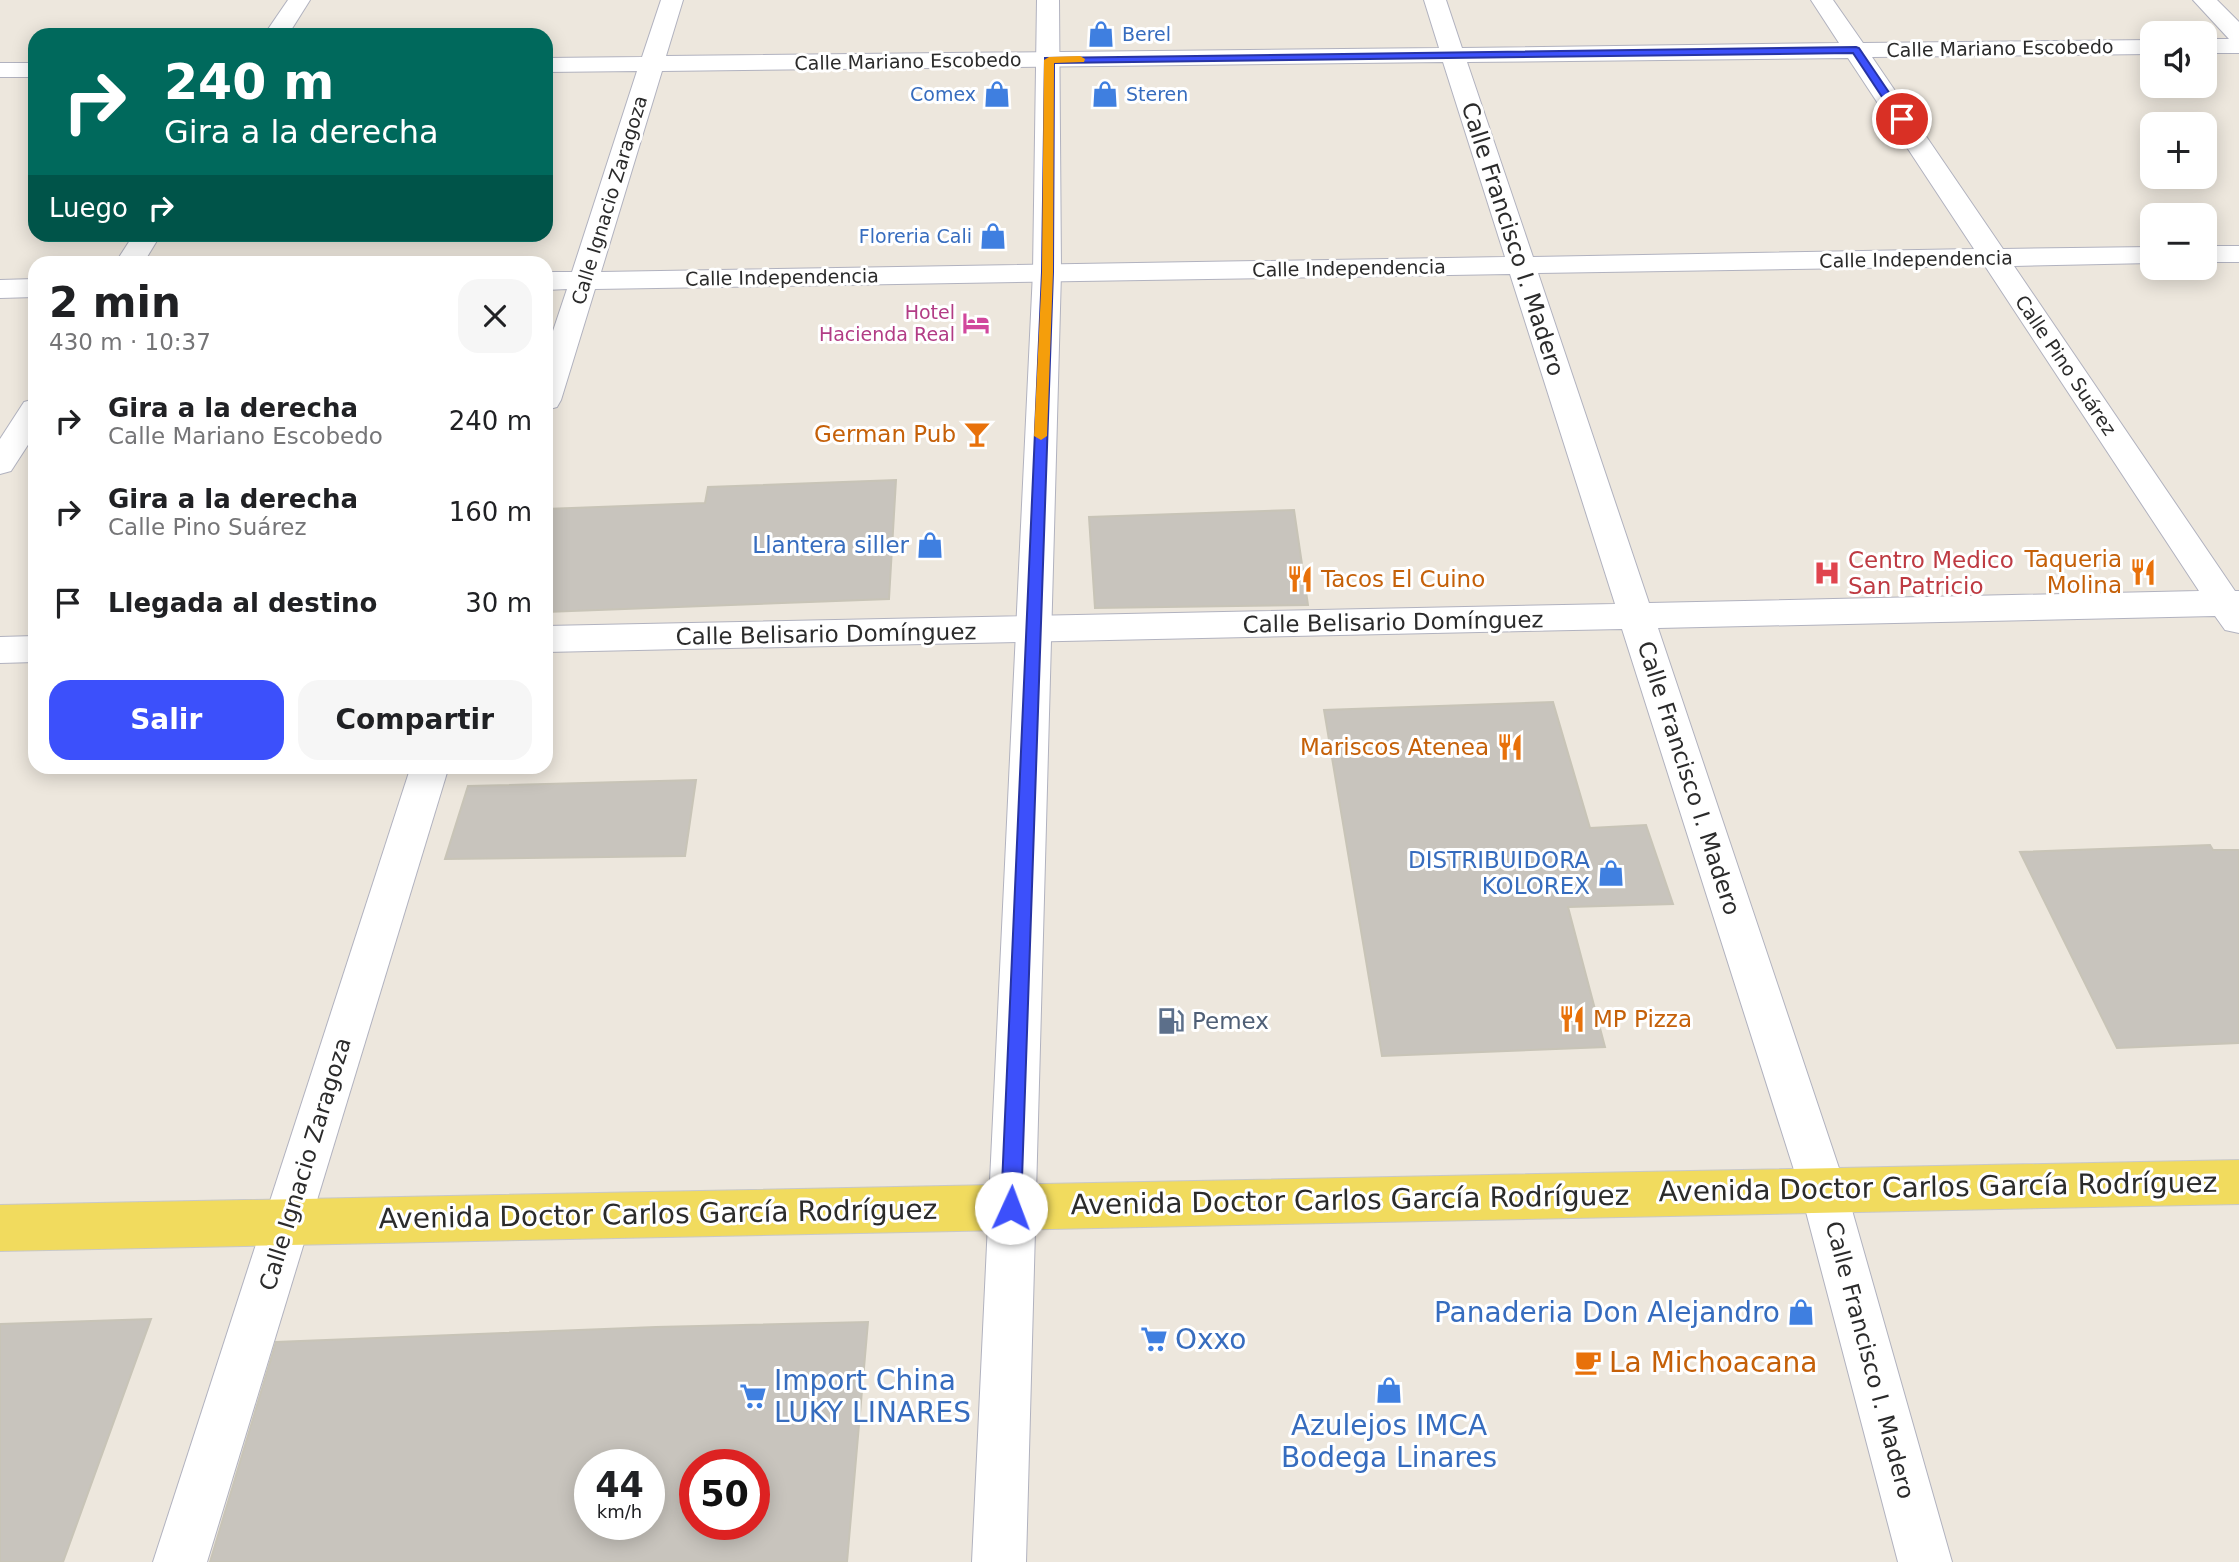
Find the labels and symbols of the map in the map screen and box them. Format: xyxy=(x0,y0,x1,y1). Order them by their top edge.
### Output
shop icon: Berel xyxy=(1086,19,1116,49)
place label: Berel xyxy=(1122,23,1171,45)
street label: Calle Mariano Escobedo xyxy=(1886,35,2114,61)
street label: Calle Mariano Escobedo xyxy=(794,48,1022,74)
shop icon: Comex xyxy=(982,79,1012,109)
shop icon: Steren xyxy=(1090,79,1120,109)
place label: Comex xyxy=(910,83,976,105)
place label: Steren xyxy=(1126,83,1188,105)
pin xyxy=(1872,89,1932,149)
street label: Calle Ignacio Zaragoza xyxy=(567,93,651,307)
street label: Calle Francisco I. Madero xyxy=(1456,99,1570,379)
shop icon: Floreria Cali xyxy=(978,221,1008,251)
place label: Floreria Cali xyxy=(859,225,972,247)
street label: Calle Independencia xyxy=(1819,246,2013,272)
street label: Calle Independencia xyxy=(1252,255,1446,281)
street label: Calle Independencia xyxy=(685,264,879,290)
street label: Calle Pino Suárez xyxy=(2011,291,2121,439)
place label: Hotel Hacienda Real xyxy=(819,301,955,345)
hotel icon: Hotel Hacienda Real xyxy=(961,308,991,338)
bar icon: German Pub xyxy=(962,419,992,449)
place label: German Pub xyxy=(814,421,956,447)
shop icon: Llantera siller xyxy=(915,530,945,560)
place label: Llantera siller xyxy=(752,532,910,558)
place label: Taqueria Molina xyxy=(2023,546,2122,598)
place label: Centro Medico San Patricio xyxy=(1848,547,2014,599)
restaurant icon: Taqueria Molina xyxy=(2128,557,2158,587)
hospital icon: Centro Medico San Patricio xyxy=(1812,558,1842,588)
restaurant icon: Tacos El Cuino xyxy=(1285,564,1315,594)
place label: Tacos El Cuino xyxy=(1320,566,1485,592)
street label: Calle Belisario Domínguez xyxy=(1242,606,1544,638)
street label: Calle Belisario Domínguez xyxy=(675,618,977,650)
street label: Calle Francisco I. Madero xyxy=(1632,638,1746,918)
restaurant icon: Mariscos Atenea xyxy=(1495,732,1525,762)
place label: Mariscos Atenea xyxy=(1300,734,1489,760)
place label: DISTRIBUIDORA KOLOREX xyxy=(1408,847,1590,899)
shop icon: DISTRIBUIDORA KOLOREX xyxy=(1596,858,1626,888)
restaurant icon: MP Pizza xyxy=(1557,1004,1587,1034)
fuel station icon: Pemex xyxy=(1156,1006,1186,1036)
place label: MP Pizza xyxy=(1593,1006,1692,1032)
place label: Pemex xyxy=(1192,1008,1269,1034)
street label: Calle Ignacio Zaragoza xyxy=(254,1034,356,1294)
street label: Avenida Doctor Carlos García Rodríguez xyxy=(1658,1166,2218,1208)
position arrow xyxy=(974,1171,1048,1245)
street label: Avenida Doctor Carlos García Rodríguez xyxy=(1070,1179,1630,1221)
street label: Avenida Doctor Carlos García Rodríguez xyxy=(378,1193,938,1235)
street label: Calle Francisco I. Madero xyxy=(1820,1218,1920,1502)
place label: Panaderia Don Alejandro xyxy=(1434,1296,1780,1329)
shop icon: Panaderia Don Alejandro xyxy=(1786,1297,1816,1327)
place label: Oxxo xyxy=(1175,1323,1246,1356)
supermarket icon: Oxxo xyxy=(1139,1324,1169,1354)
place label: La Michoacana xyxy=(1609,1346,1817,1379)
cafe icon: La Michoacana xyxy=(1573,1347,1603,1377)
place label: Import China LUKY LINARES xyxy=(774,1364,971,1429)
shop icon: Azulejos IMCA Bodega Linares xyxy=(1374,1375,1404,1405)
supermarket icon: Import China LUKY LINARES xyxy=(738,1381,768,1411)
place label: Azulejos IMCA Bodega Linares xyxy=(1281,1409,1497,1474)
speed limit sign: 50 xyxy=(679,1449,770,1540)

